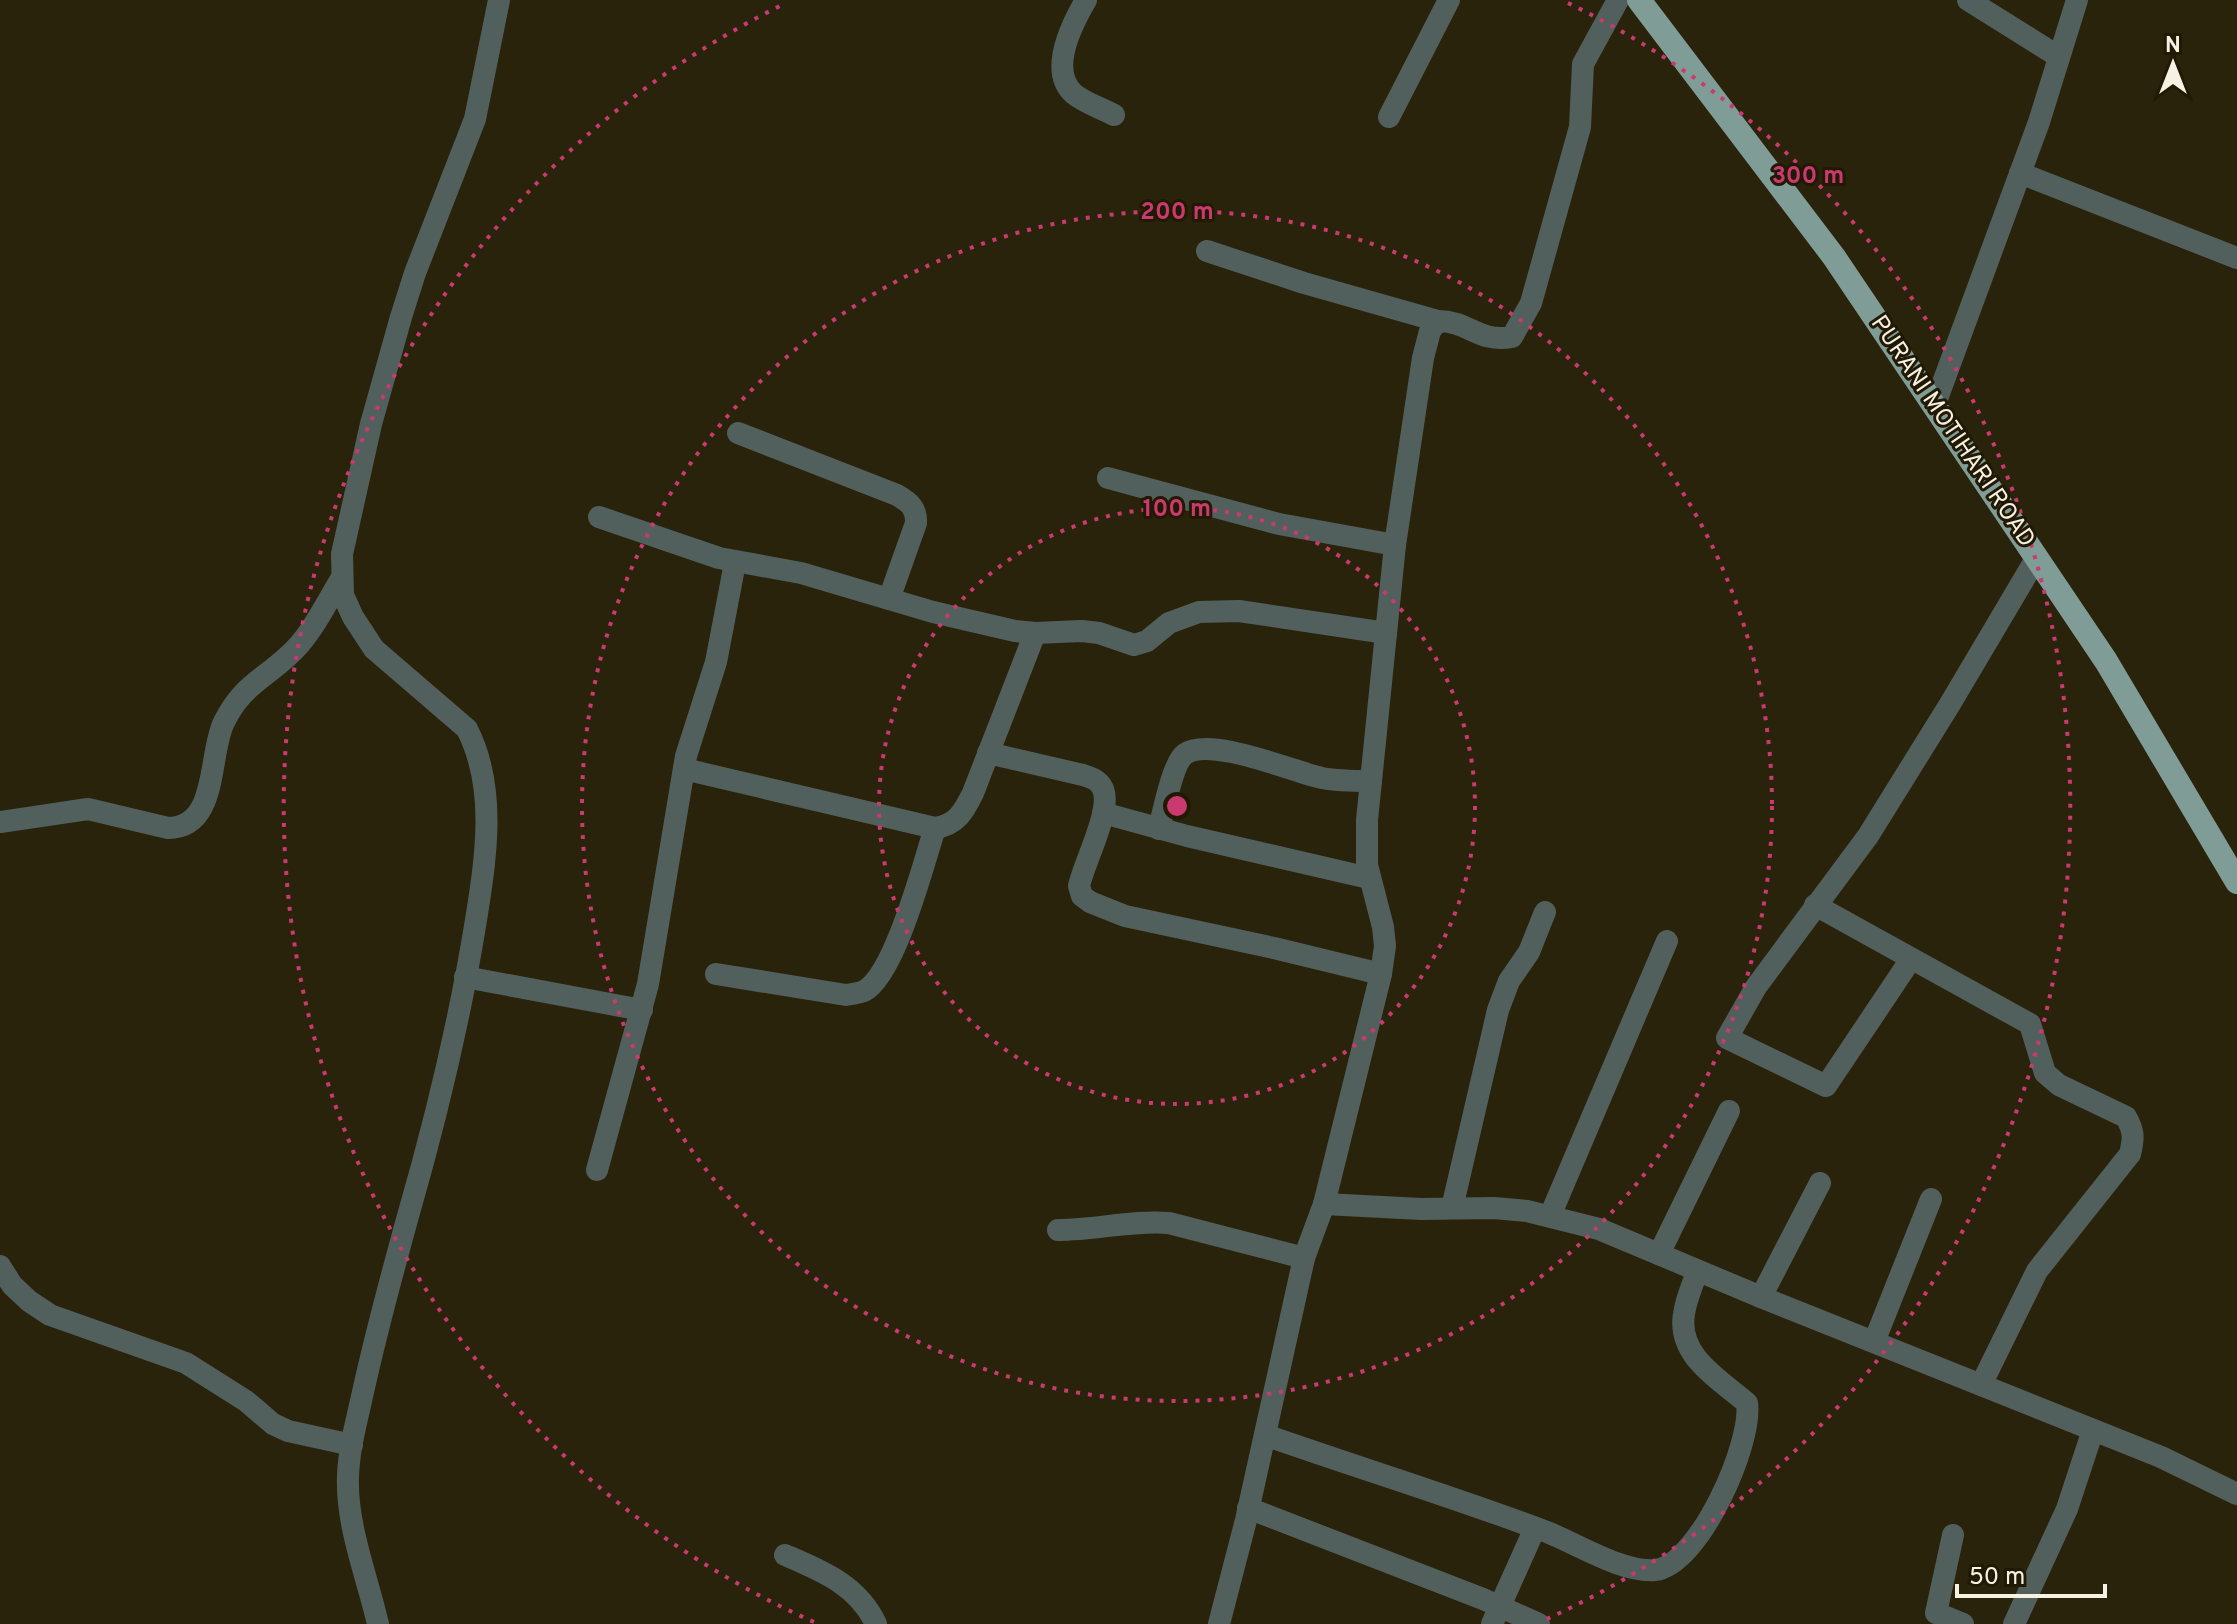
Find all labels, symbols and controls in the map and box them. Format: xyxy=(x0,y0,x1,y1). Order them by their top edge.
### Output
north arrow xyxy=(2133,24,2213,104)
text: N xyxy=(2165,33,2181,60)
text: 300 m xyxy=(1772,162,1844,192)
text: 200 m xyxy=(1140,198,1214,228)
street label: PURANI MOTIHARI ROAD xyxy=(1863,310,2041,554)
text: 100 m xyxy=(1143,495,1211,525)
centre of rings xyxy=(1163,792,1191,820)
scale bar xyxy=(1957,1548,2105,1598)
text: 50 m xyxy=(1969,1563,2025,1593)

